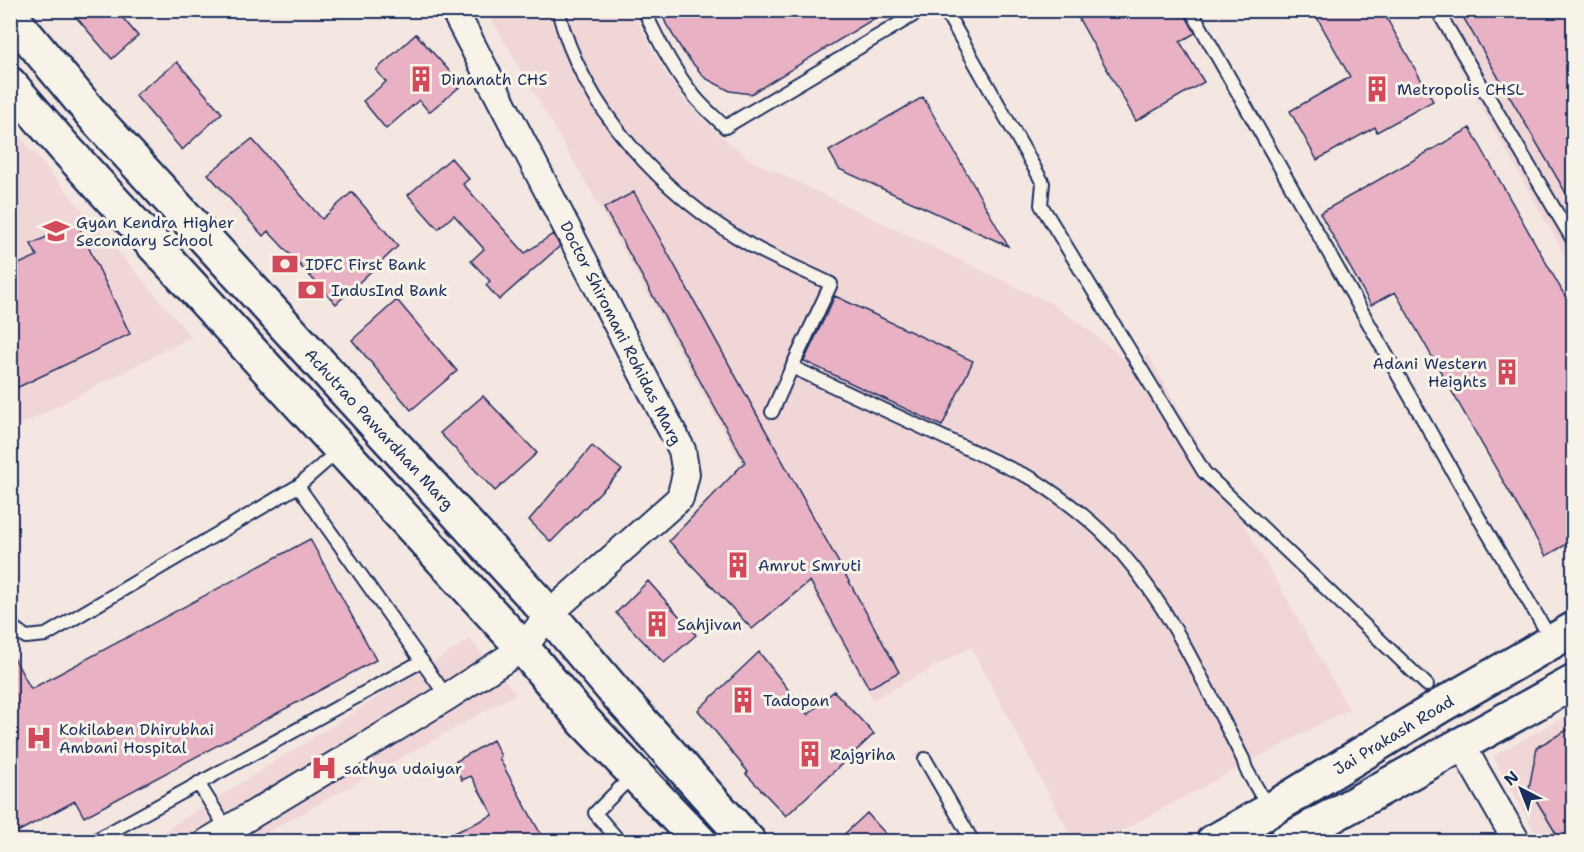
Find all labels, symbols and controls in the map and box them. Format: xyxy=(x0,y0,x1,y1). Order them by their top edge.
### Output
building icon: Dinanath CHS xyxy=(406,64,436,94)
place label: Dinanath CHS xyxy=(441,69,547,90)
building icon: Metropolis CHSL xyxy=(1362,74,1392,104)
place label: Metropolis CHSL xyxy=(1397,79,1524,100)
place label: Gyan Kendra Higher Secondary School xyxy=(76,212,234,251)
school or university icon: Gyan Kendra Higher Secondary School xyxy=(41,216,71,246)
street label: Doctor Shiromani Rohidas Marg xyxy=(555,217,687,449)
bank icon: IDFC First Bank xyxy=(270,249,300,279)
place label: IDFC First Bank xyxy=(305,254,426,275)
bank icon: IndusInd Bank xyxy=(296,275,326,305)
place label: IndusInd Bank xyxy=(331,280,448,301)
street label: Achutrao Pawardhan Marg xyxy=(300,344,459,514)
place label: Adani Western Heights xyxy=(1372,353,1487,392)
building icon: Adani Western Heights xyxy=(1492,357,1522,387)
building icon: Amrut Smruti xyxy=(723,550,753,580)
place label: Amrut Smruti xyxy=(758,555,861,576)
building icon: Sahjivan xyxy=(642,609,672,639)
place label: Sahjivan xyxy=(677,614,742,635)
building icon: Tadopan xyxy=(728,685,758,715)
place label: Tadopan xyxy=(763,690,829,711)
street label: Jai Prakash Road xyxy=(1329,690,1457,779)
place label: Kokilaben Dhirubhai Ambani Hospital xyxy=(59,719,214,758)
hospital icon: Kokilaben Dhirubhai Ambani Hospital xyxy=(24,723,54,753)
building icon: Rajgriha xyxy=(795,739,825,769)
place label: Rajgriha xyxy=(830,744,895,765)
hospital icon: sathya udaiyar xyxy=(309,753,339,783)
place label: sathya udaiyar xyxy=(344,758,462,779)
north arrow xyxy=(1491,759,1551,819)
text: N xyxy=(1500,766,1523,790)

